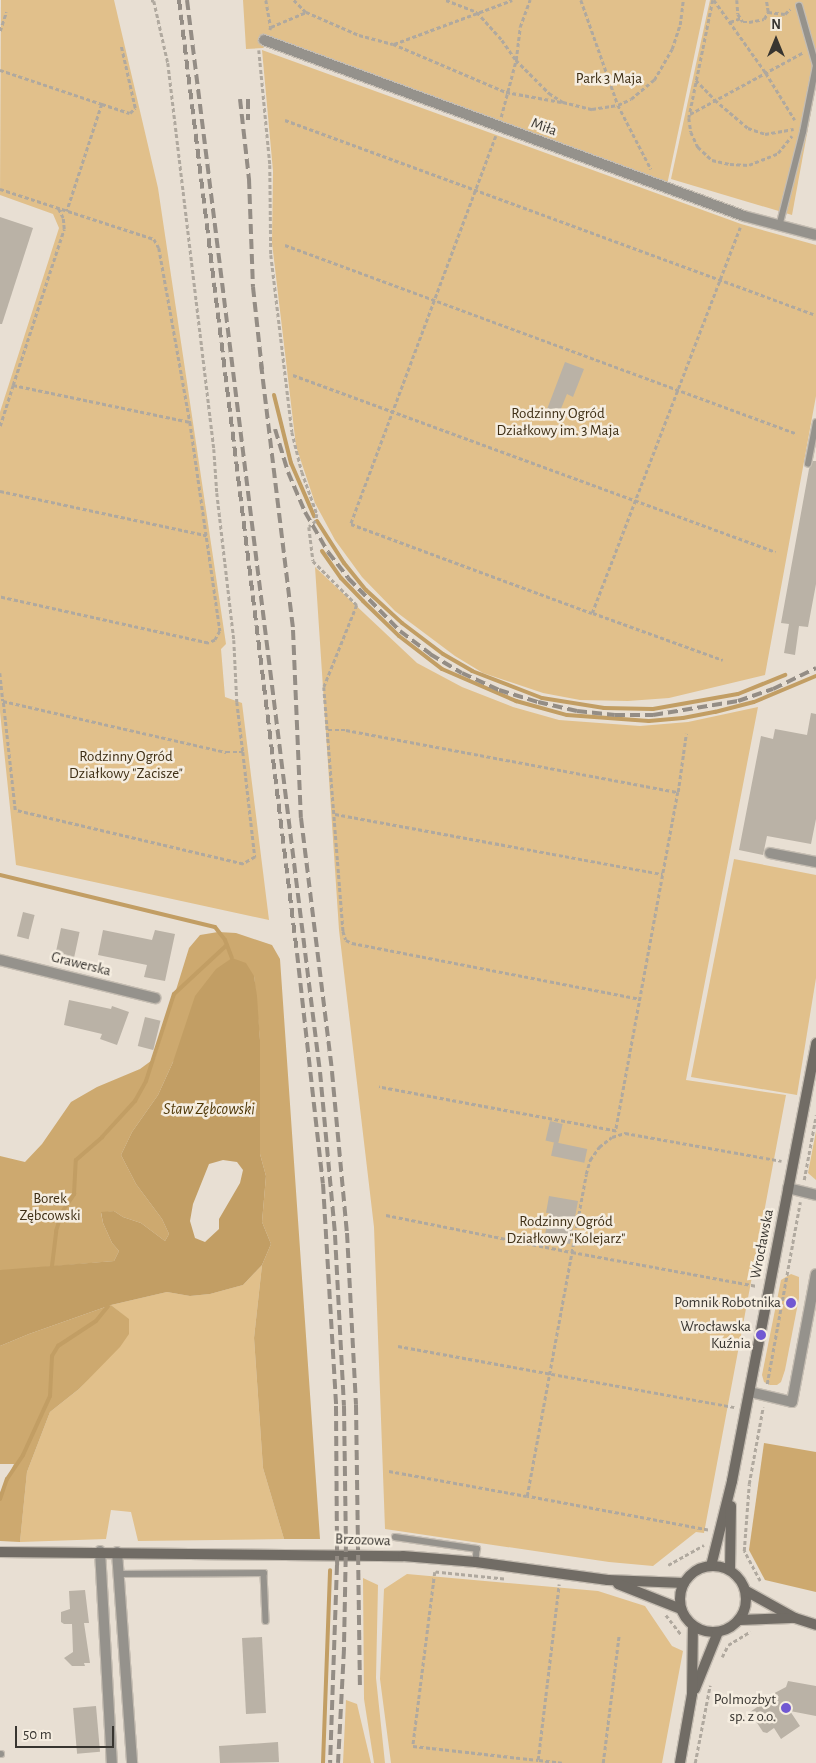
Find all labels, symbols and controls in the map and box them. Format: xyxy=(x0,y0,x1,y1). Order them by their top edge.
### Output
north arrow xyxy=(751,15,801,65)
text: N xyxy=(771,18,781,32)
park label: Park 3 Maja xyxy=(576,70,642,88)
street label: Miła xyxy=(529,114,559,140)
park label: Rodzinny Ogród Działkowy im. 3 Maja xyxy=(497,404,619,439)
park label: Rodzinny Ogród Działkowy "Zacisze" xyxy=(69,747,183,782)
street label: Grawerska xyxy=(49,948,113,980)
water label: Staw Zębcowski xyxy=(163,1099,255,1119)
park label: Borek Zębcowski xyxy=(19,1189,81,1224)
street label: Wrocławska xyxy=(746,1208,778,1280)
park label: Rodzinny Ogród Działkowy "Kolejarz" xyxy=(506,1212,626,1247)
place label: Pomnik Robotnika xyxy=(674,1294,781,1312)
marker: Pomnik Robotnika xyxy=(785,1297,797,1309)
place label: Wrocławska Kuźnia xyxy=(681,1317,751,1352)
marker: Wrocławska Kuźnia xyxy=(755,1329,767,1341)
street label: Brzozowa xyxy=(335,1530,391,1550)
place label: Polmozbyt sp. z o.o. xyxy=(714,1690,776,1725)
marker: Polmozbyt sp. z o.o. xyxy=(780,1702,792,1714)
scale bar xyxy=(18,1716,116,1748)
text: 50 m xyxy=(23,1727,52,1742)

